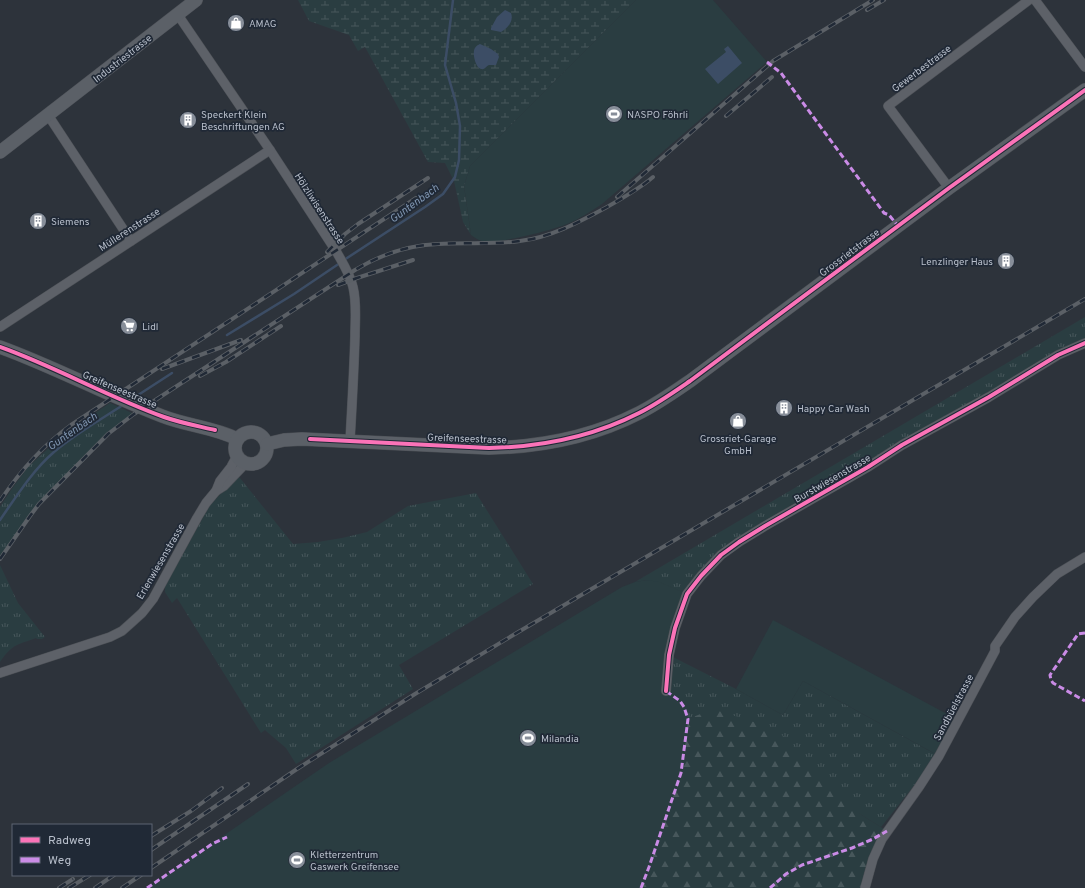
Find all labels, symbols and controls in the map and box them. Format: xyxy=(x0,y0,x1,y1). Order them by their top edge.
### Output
shop icon: AMAG xyxy=(226,13,246,33)
place label: AMAG xyxy=(249,18,277,31)
street label: Industriestrasse xyxy=(91,32,155,86)
street label: Gewerbestrasse xyxy=(890,43,954,96)
sports icon: NASPO Föhrli xyxy=(604,104,624,124)
place label: Speckert Klein Beschriftungen AG xyxy=(201,109,285,134)
place label: NASPO Föhrli xyxy=(627,109,688,122)
building icon: Speckert Klein Beschriftungen AG xyxy=(178,110,198,130)
street label: Hölzliwisenstrasse xyxy=(291,171,347,247)
water label: Guntenbach xyxy=(387,181,442,226)
street label: Müllerenstrasse xyxy=(97,206,163,255)
building icon: Siemens xyxy=(28,211,48,231)
place label: Siemens xyxy=(51,216,90,229)
street label: Grossrietstrasse xyxy=(817,226,883,280)
building icon: Lenzlinger Haus xyxy=(996,251,1016,271)
place label: Lenzlinger Haus xyxy=(921,256,993,269)
supermarket icon: Lidl xyxy=(119,316,139,336)
place label: Lidl xyxy=(142,321,158,334)
street label: Greifenseestrasse xyxy=(80,369,159,412)
building icon: Happy Car Wash xyxy=(774,398,794,418)
place label: Happy Car Wash xyxy=(797,403,870,416)
water label: Guntenbach xyxy=(45,410,100,454)
shop icon: Grossriet-Garage GmbH xyxy=(728,411,748,431)
street label: Greifenseestrasse xyxy=(427,432,507,447)
place label: Grossriet-Garage GmbH xyxy=(700,433,776,458)
street label: Burstwiesenstrasse xyxy=(792,452,873,507)
street label: Erlenwiesenstrasse xyxy=(134,521,188,602)
street label: Sandbüelstrasse xyxy=(931,672,977,743)
sports icon: Milandia xyxy=(518,728,538,748)
place label: Milandia xyxy=(541,733,579,746)
legend xyxy=(12,824,152,876)
text: Radweg xyxy=(48,833,91,849)
place label: Kletterzentrum Gaswerk Greifensee xyxy=(310,849,399,874)
sports icon: Kletterzentrum Gaswerk Greifensee xyxy=(287,850,307,870)
text: Weg xyxy=(48,853,71,869)

